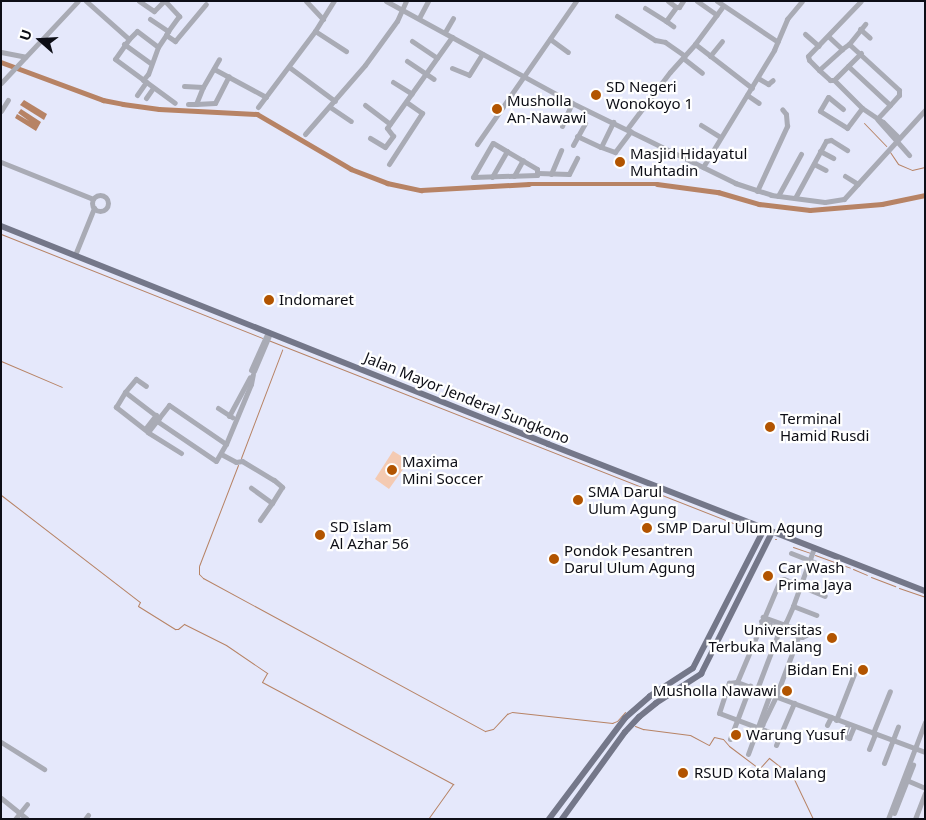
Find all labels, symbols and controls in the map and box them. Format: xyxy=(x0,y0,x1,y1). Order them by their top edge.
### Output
north arrow xyxy=(15,15,65,65)
text: U xyxy=(15,27,36,43)
place label: SD Negeri Wonokoyo 1 xyxy=(606,77,693,112)
marker: SD Negeri Wonokoyo 1 xyxy=(590,89,602,101)
place label: Musholla An-Nawawi xyxy=(507,91,586,126)
marker: Musholla An-Nawawi xyxy=(491,103,503,115)
place label: Masjid Hidayatul Muhtadin xyxy=(630,144,747,179)
marker: Masjid Hidayatul Muhtadin xyxy=(614,156,626,168)
place label: Indomaret xyxy=(279,291,354,309)
marker: Indomaret xyxy=(263,294,275,306)
street label: Jalan Mayor Jenderal Sungkono xyxy=(362,348,572,448)
place label: Terminal Hamid Rusdi xyxy=(780,409,869,444)
marker: Terminal Hamid Rusdi xyxy=(764,421,776,433)
place label: Maxima Mini Soccer xyxy=(402,452,483,487)
marker: Maxima Mini Soccer xyxy=(386,464,398,476)
place label: SMA Darul Ulum Agung xyxy=(588,482,677,517)
marker: SMA Darul Ulum Agung xyxy=(572,494,584,506)
place label: SD Islam Al Azhar 56 xyxy=(330,517,409,552)
place label: SMP Darul Ulum Agung xyxy=(657,519,823,537)
marker: SMP Darul Ulum Agung xyxy=(641,522,653,534)
marker: SD Islam Al Azhar 56 xyxy=(314,529,326,541)
place label: Pondok Pesantren Darul Ulum Agung xyxy=(564,541,695,576)
marker: Pondok Pesantren Darul Ulum Agung xyxy=(548,553,560,565)
place label: Car Wash Prima Jaya xyxy=(778,558,852,593)
marker: Car Wash Prima Jaya xyxy=(762,570,774,582)
place label: Universitas Terbuka Malang xyxy=(708,620,822,655)
marker: Universitas Terbuka Malang xyxy=(826,632,838,644)
place label: Bidan Eni xyxy=(787,661,853,679)
marker: Bidan Eni xyxy=(857,664,869,676)
place label: Musholla Nawawi xyxy=(653,682,777,700)
marker: Musholla Nawawi xyxy=(781,685,793,697)
place label: Warung Yusuf xyxy=(746,726,845,744)
marker: Warung Yusuf xyxy=(730,729,742,741)
place label: RSUD Kota Malang xyxy=(694,764,826,782)
marker: RSUD Kota Malang xyxy=(676,766,690,780)

